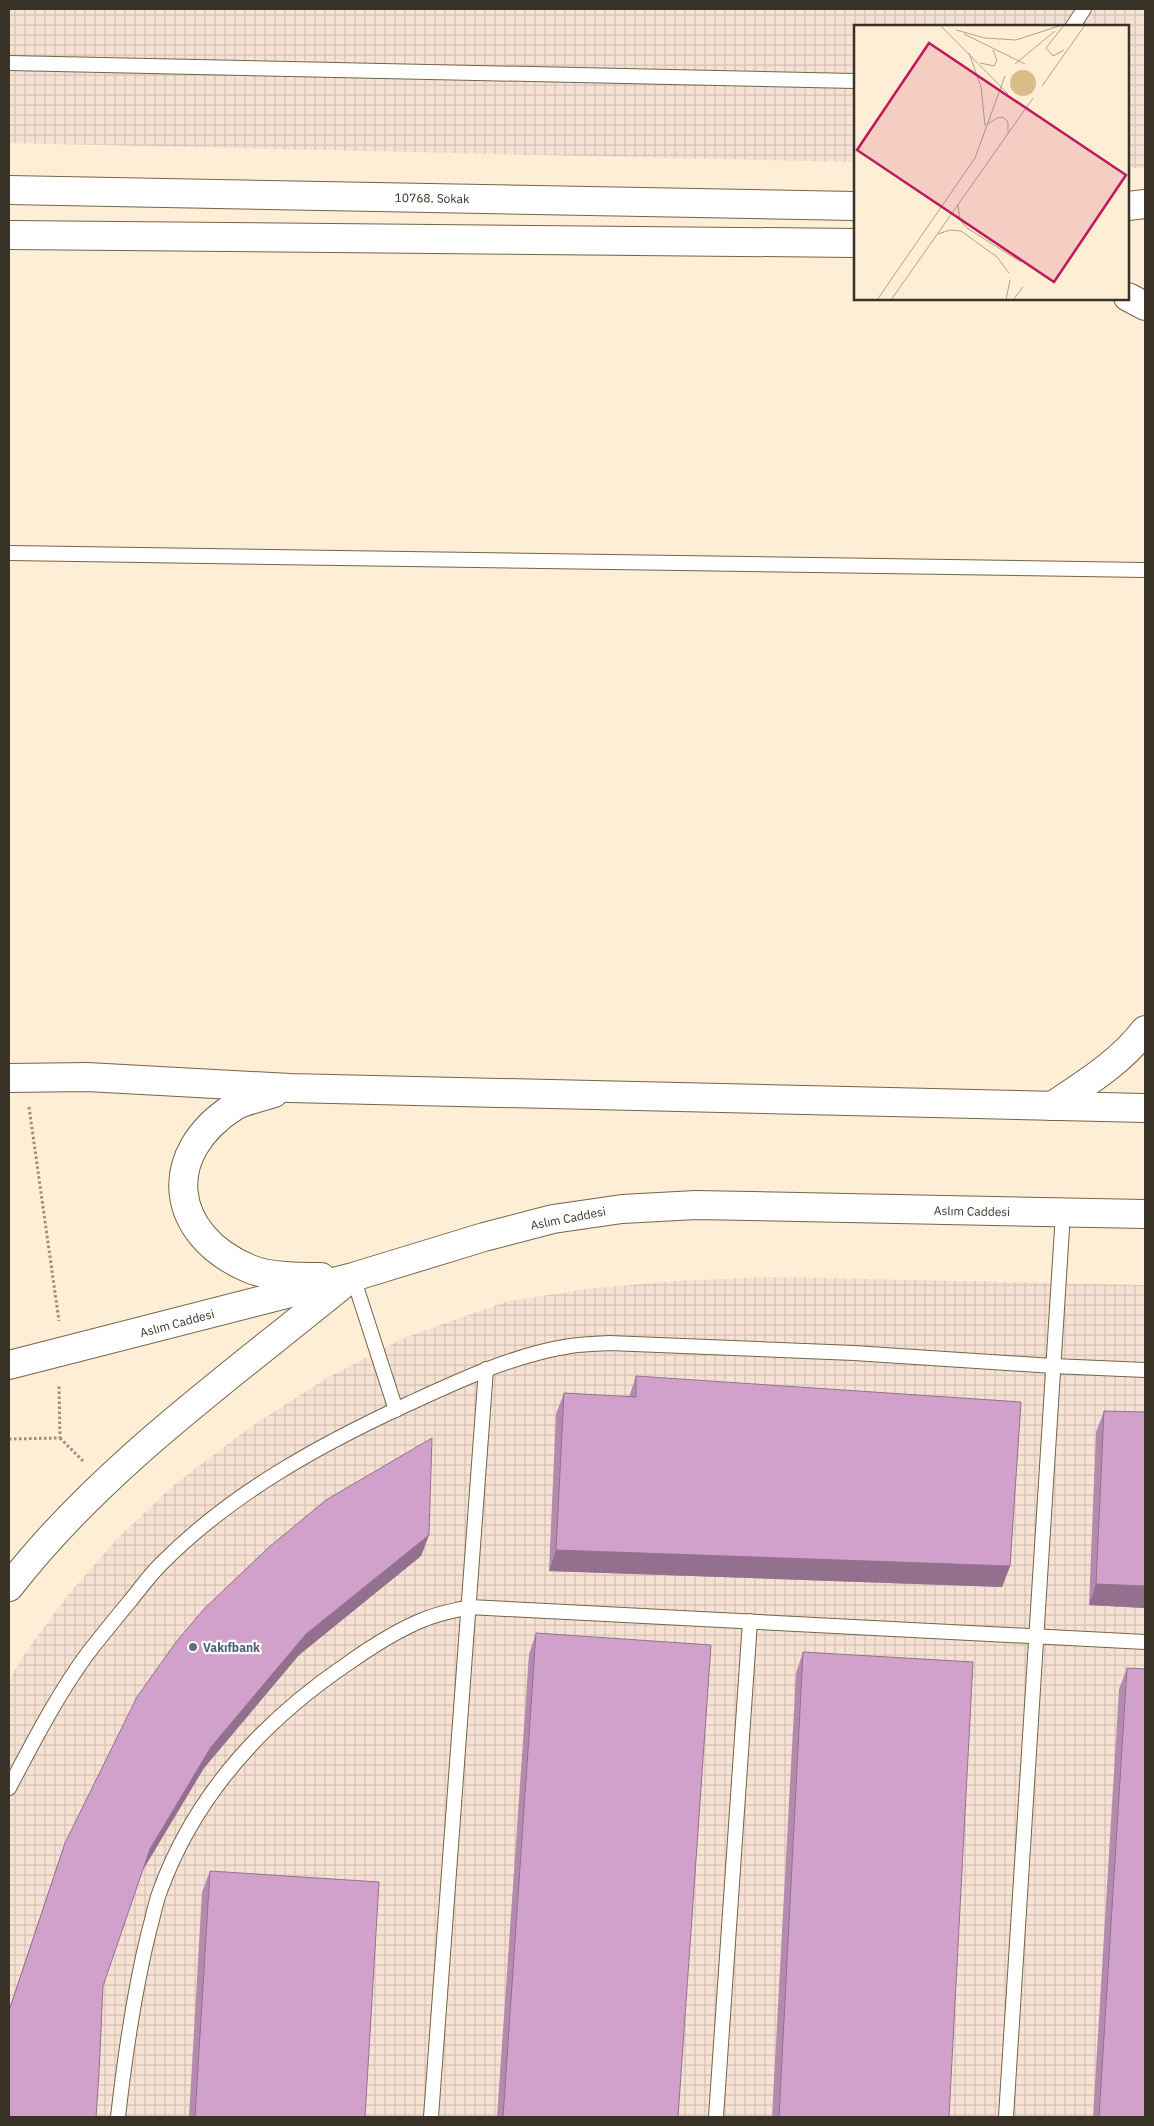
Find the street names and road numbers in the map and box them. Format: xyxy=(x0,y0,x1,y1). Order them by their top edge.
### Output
street label: 10768. Sokak xyxy=(394,190,470,206)
street label: Aslım Caddesi xyxy=(529,1203,607,1233)
street label: Aslım Caddesi xyxy=(934,1203,1010,1219)
street label: Aslım Caddesi xyxy=(138,1306,216,1340)

